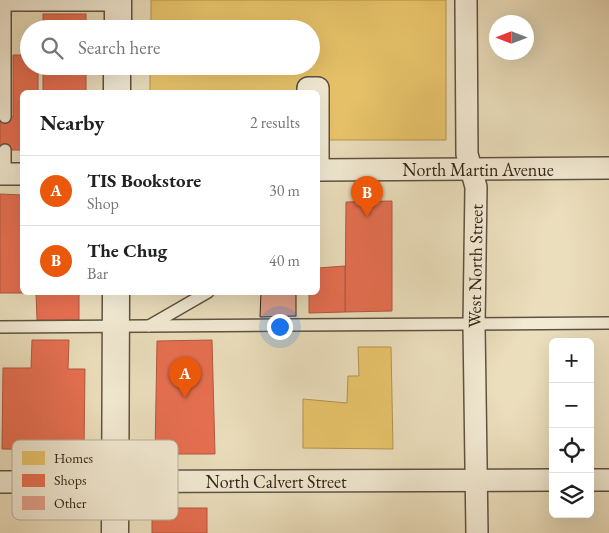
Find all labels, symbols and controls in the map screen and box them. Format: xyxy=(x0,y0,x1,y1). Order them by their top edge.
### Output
north arrow xyxy=(489,15,534,60)
search box xyxy=(20,20,320,75)
icon: search xyxy=(38,34,66,62)
text: Search here xyxy=(78,35,160,60)
text: Nearby xyxy=(40,109,104,136)
text: 2 results xyxy=(250,112,300,133)
street label: North Martin Avenue xyxy=(402,158,554,181)
text: TIS Bookstore xyxy=(87,168,201,193)
pin: B xyxy=(351,176,383,217)
text: A xyxy=(50,180,62,201)
text: 30 m xyxy=(269,180,300,201)
text: Shop xyxy=(87,193,119,214)
street label: West North Street xyxy=(462,203,488,328)
text: The Chug xyxy=(87,238,167,263)
text: B xyxy=(51,250,61,271)
text: 40 m xyxy=(269,250,300,271)
text: Bar xyxy=(87,263,108,284)
your location xyxy=(267,314,293,340)
map controls xyxy=(549,338,594,518)
button: + xyxy=(549,338,594,383)
pin: A xyxy=(169,357,201,398)
button: − xyxy=(549,383,594,428)
button: locate xyxy=(549,428,594,473)
legend xyxy=(12,440,178,520)
text: Homes xyxy=(54,449,94,467)
street label: North Calvert Street xyxy=(205,470,347,493)
text: Shops xyxy=(54,471,87,489)
button: layers xyxy=(549,473,594,518)
text: Other xyxy=(54,494,87,512)

